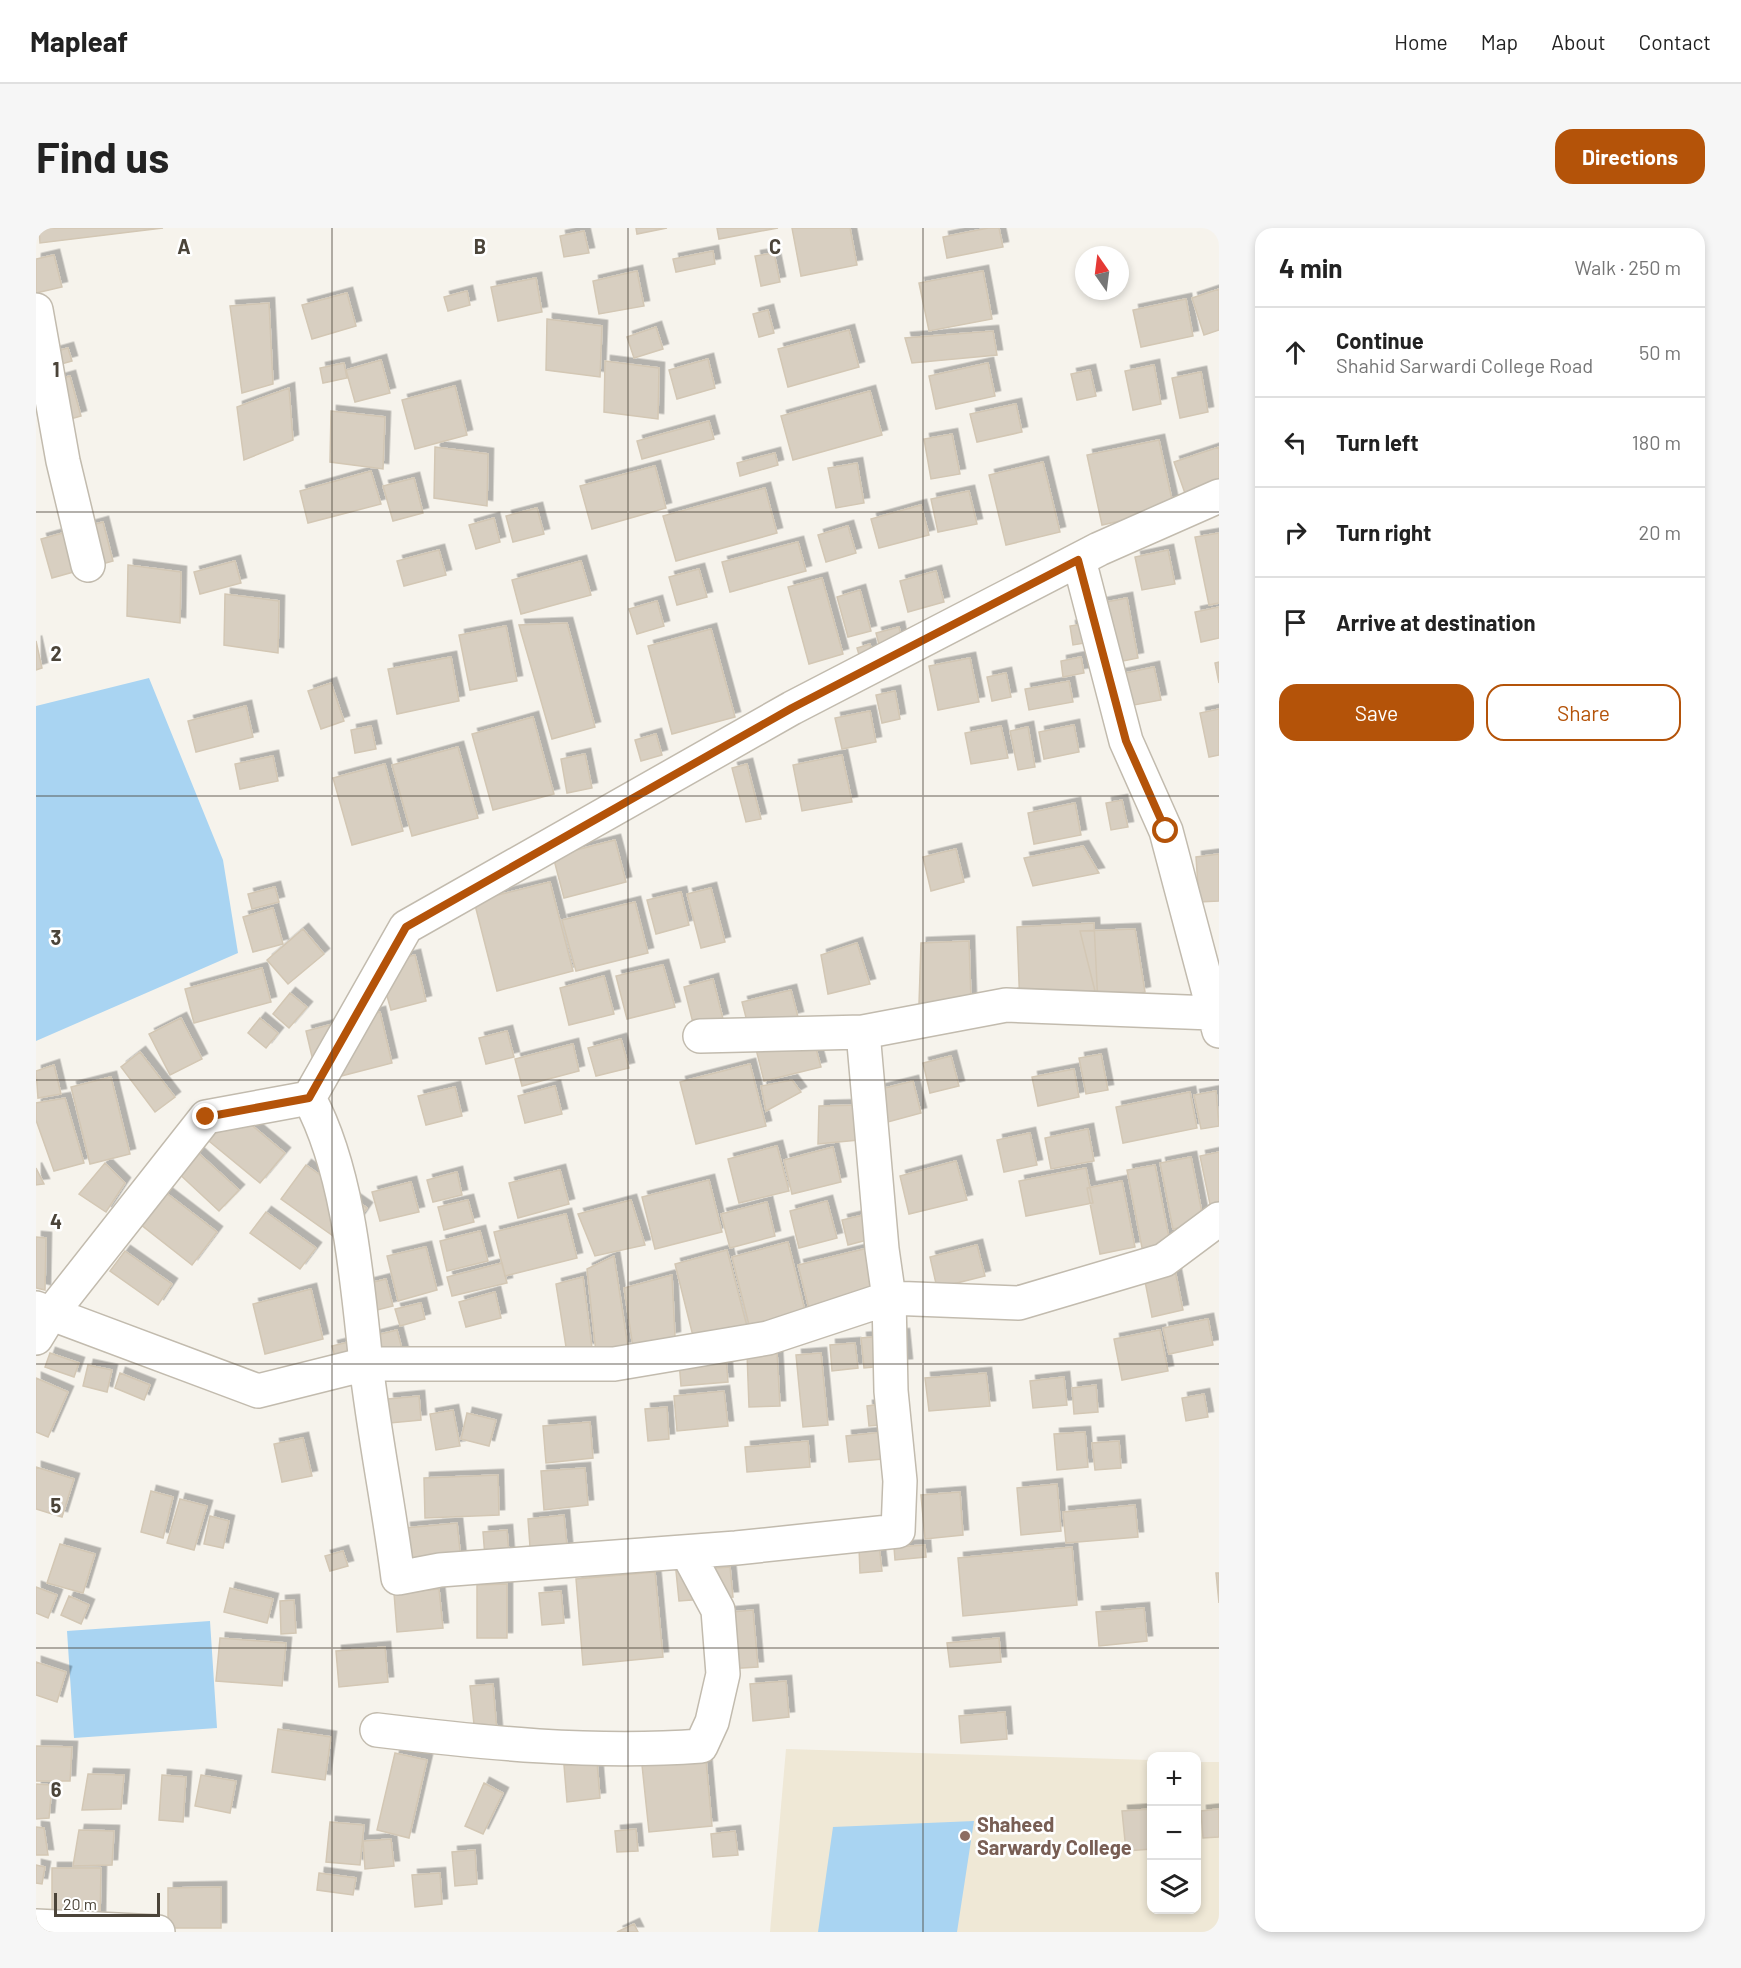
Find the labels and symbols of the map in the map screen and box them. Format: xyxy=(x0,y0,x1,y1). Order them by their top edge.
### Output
text: A xyxy=(177,234,191,258)
text: B xyxy=(474,234,486,258)
text: C xyxy=(769,234,781,258)
north arrow xyxy=(1075,246,1129,300)
text: 1 xyxy=(52,357,60,381)
text: 2 xyxy=(50,641,62,665)
route start xyxy=(1152,817,1178,843)
text: 3 xyxy=(51,925,61,949)
route end xyxy=(192,1103,218,1129)
text: 4 xyxy=(50,1209,62,1233)
text: 5 xyxy=(51,1493,62,1517)
text: 6 xyxy=(51,1777,62,1801)
place label: Shaheed Sarwardy College xyxy=(977,1812,1132,1859)
marker: Shaheed Sarwardy College xyxy=(958,1829,972,1843)
scale bar xyxy=(54,1890,160,1918)

